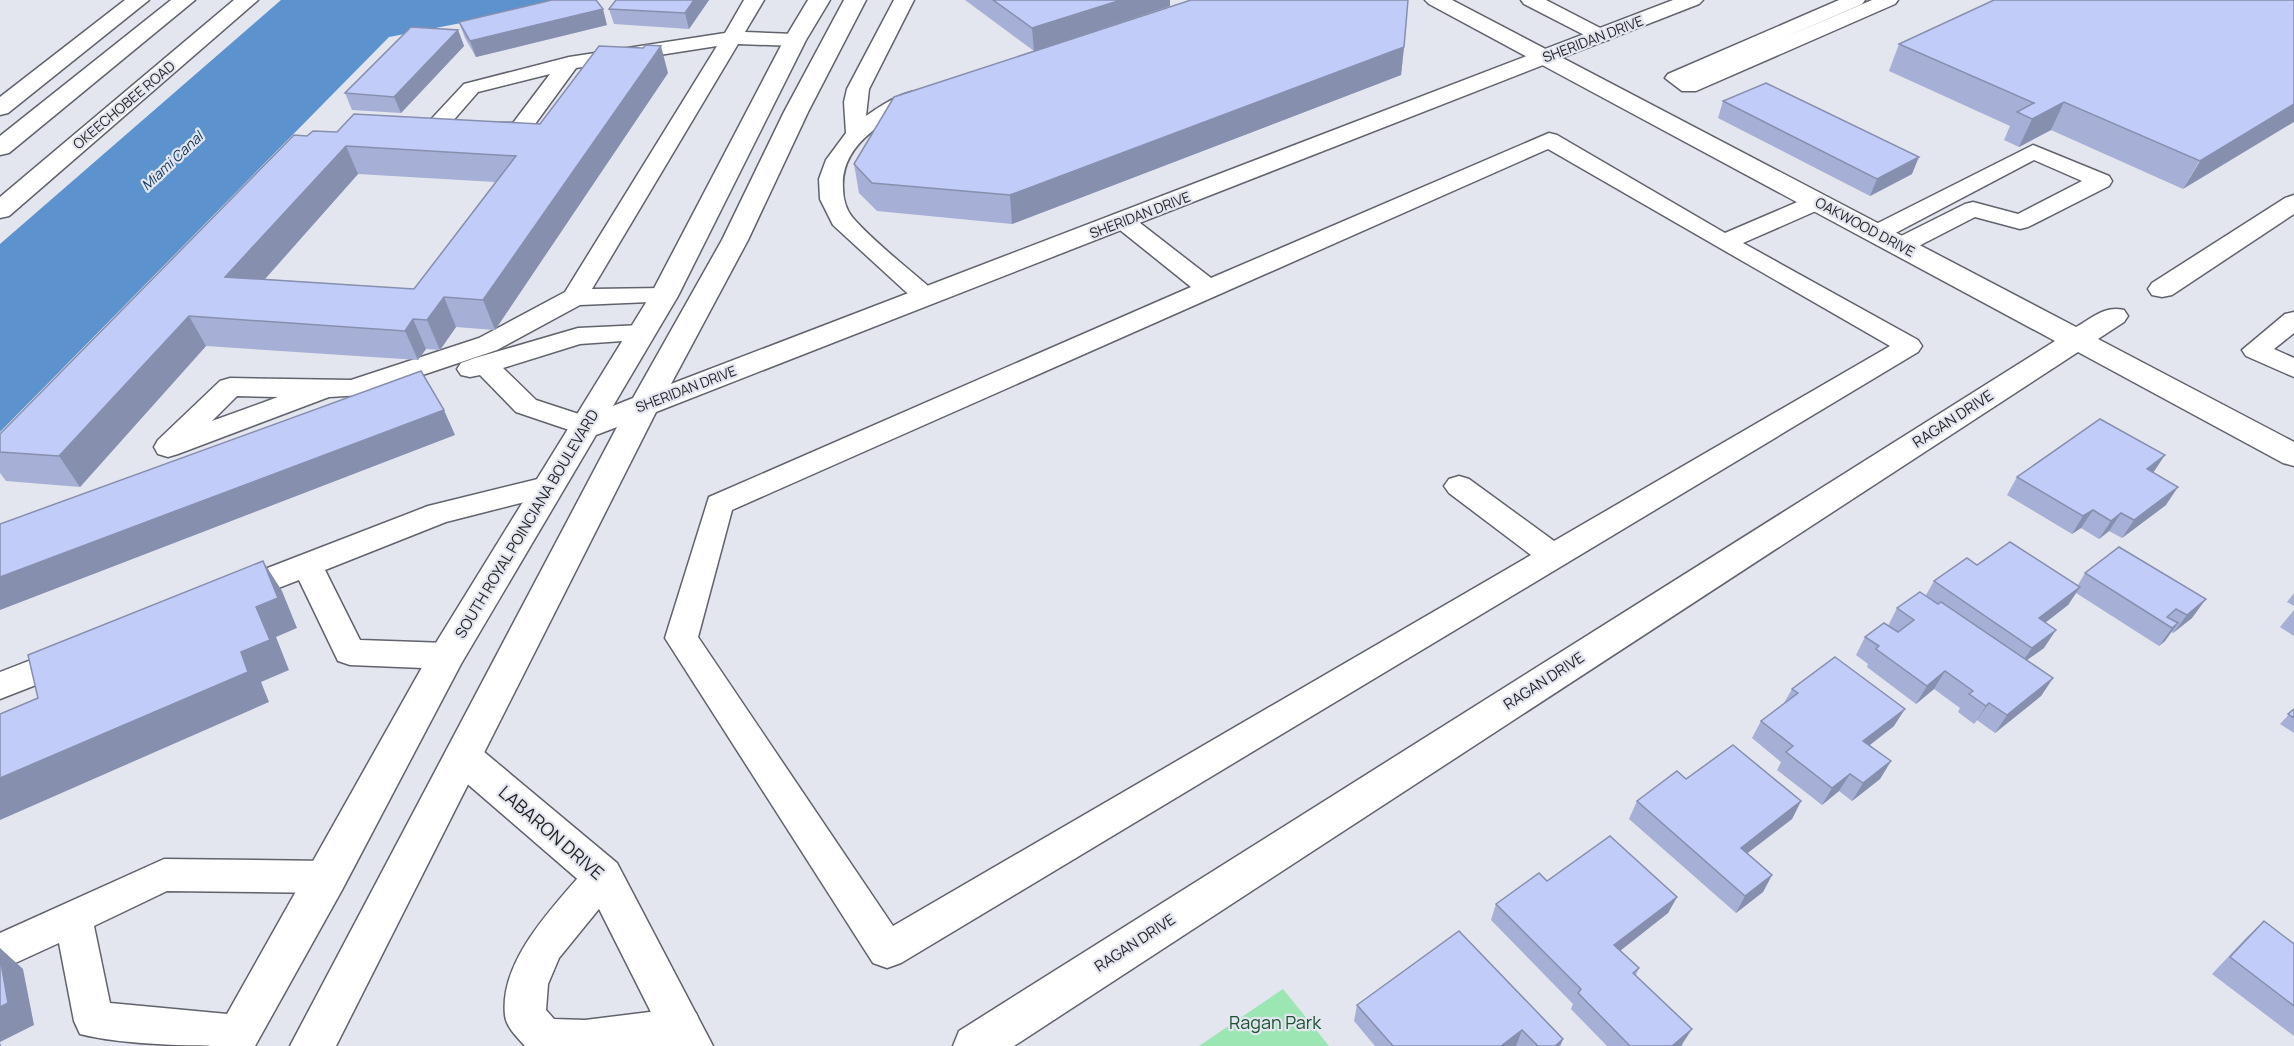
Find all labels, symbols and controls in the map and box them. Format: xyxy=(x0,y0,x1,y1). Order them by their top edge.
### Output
street label: SHERIDAN DRIVE xyxy=(1540,11,1646,67)
street label: OKEECHOBEE ROAD xyxy=(69,56,179,153)
water label: Miami Canal xyxy=(137,126,208,194)
street label: SHERIDAN DRIVE xyxy=(1087,187,1193,243)
street label: OAKWOOD DRIVE xyxy=(1812,192,1918,261)
street label: SHERIDAN DRIVE xyxy=(633,361,739,417)
street label: RAGAN DRIVE xyxy=(1908,385,1997,453)
street label: SOUTH ROYAL POINCIANA BOULEVARD xyxy=(450,405,603,642)
street label: RAGAN DRIVE xyxy=(1499,647,1588,715)
street label: LABARON DRIVE xyxy=(494,780,609,885)
street label: RAGAN DRIVE xyxy=(1090,909,1179,977)
park label: Ragan Park xyxy=(1229,1010,1322,1034)

